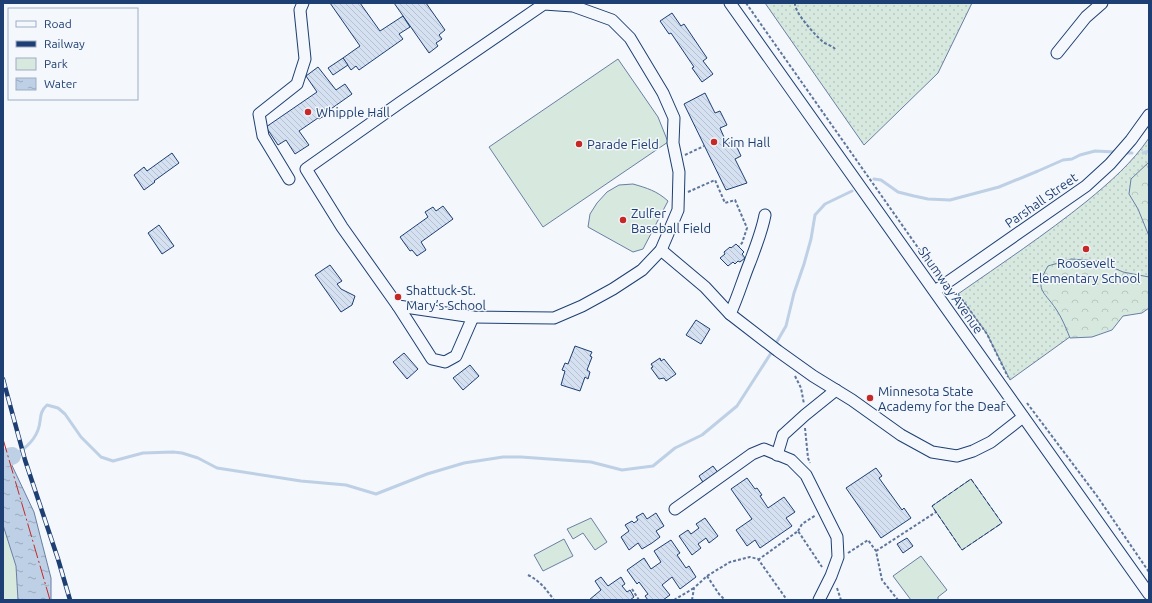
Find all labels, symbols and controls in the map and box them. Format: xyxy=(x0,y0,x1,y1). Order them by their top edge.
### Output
legend xyxy=(8,8,138,100)
text: Road xyxy=(44,17,72,30)
text: Railway xyxy=(44,37,85,50)
text: Park xyxy=(44,57,68,70)
text: Water xyxy=(44,77,77,90)
place label: Whipple Hall xyxy=(316,105,391,119)
marker: Whipple Hall xyxy=(303,107,313,117)
place label: Kim Hall xyxy=(722,135,771,149)
place label: Parade Field xyxy=(587,137,659,151)
marker: Kim Hall xyxy=(709,137,719,147)
marker: Parade Field xyxy=(574,139,584,149)
street label: Parshall Street xyxy=(1002,170,1080,230)
place label: Zulfer Baseball Field xyxy=(631,206,711,235)
marker: Zulfer Baseball Field xyxy=(618,215,628,225)
street label: Shumway Avenue xyxy=(916,244,986,336)
marker: Roosevelt Elementary School xyxy=(1081,244,1091,254)
place label: Roosevelt Elementary School xyxy=(1032,256,1141,285)
place label: Shattuck-St. Mary’s School xyxy=(406,283,487,312)
marker: Shattuck-St. Mary’s School xyxy=(393,292,403,302)
place label: Minnesota State Academy for the Deaf xyxy=(878,384,1006,413)
marker: Minnesota State Academy for the Deaf xyxy=(865,393,875,403)

